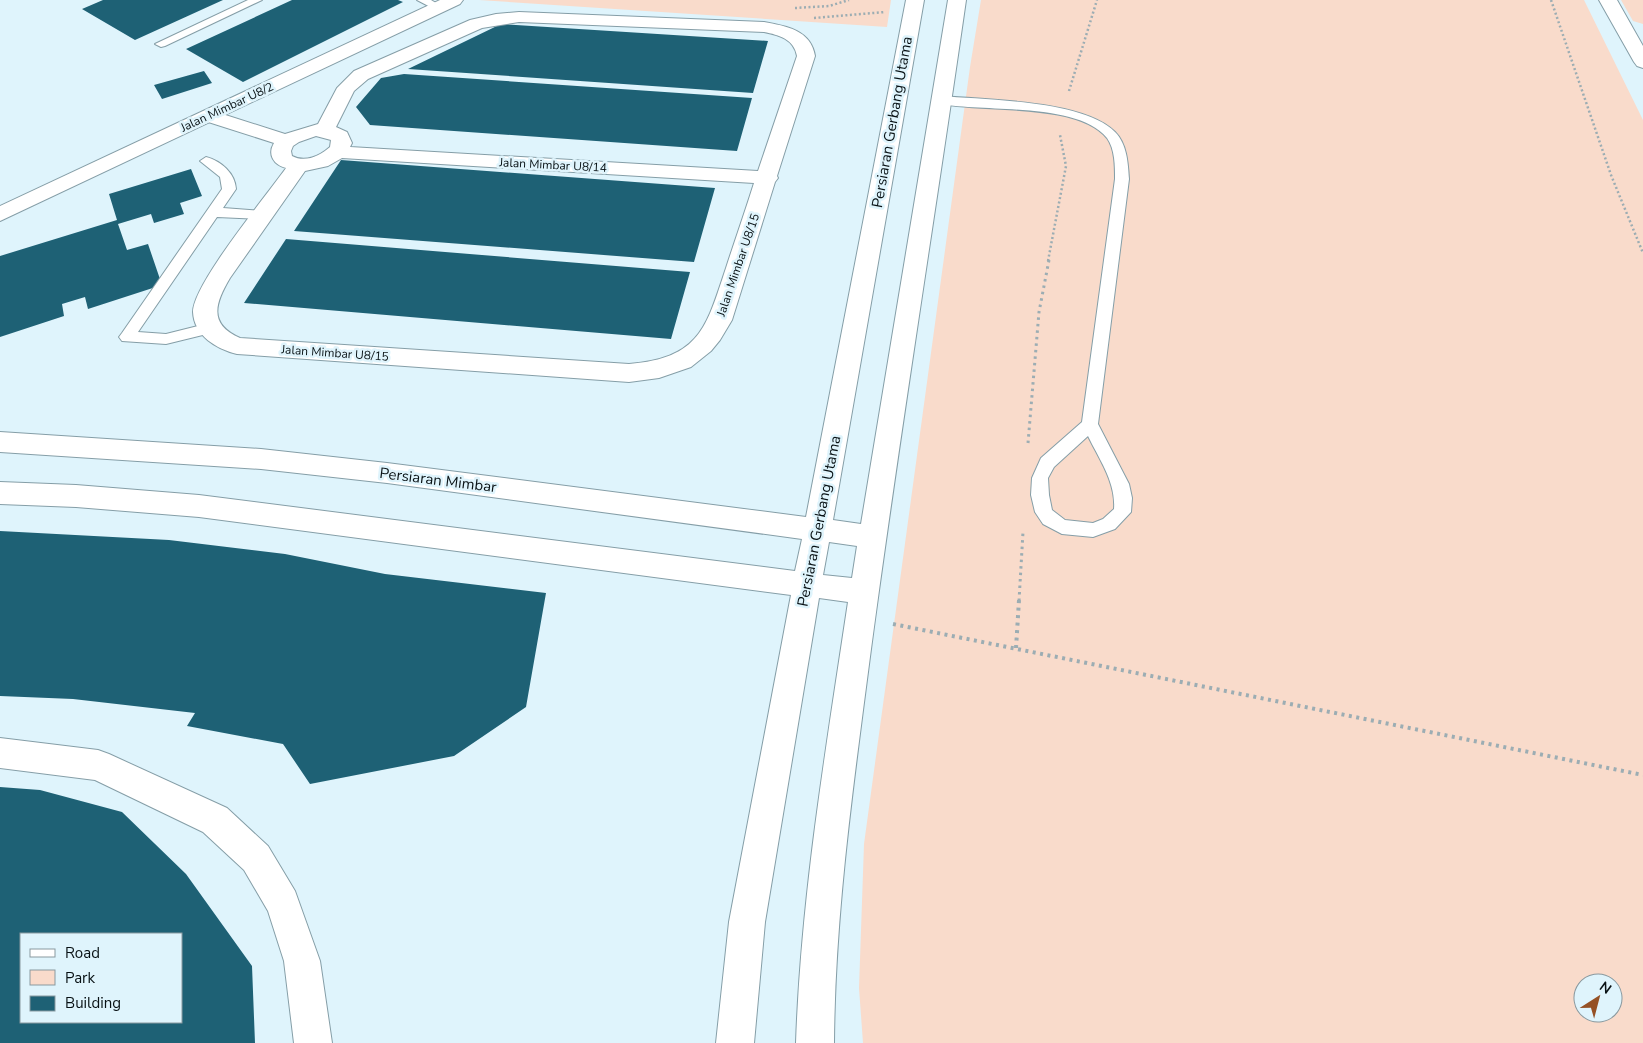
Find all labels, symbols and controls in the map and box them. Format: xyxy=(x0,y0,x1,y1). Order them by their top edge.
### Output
street label: Persiaran Gerbang Utama xyxy=(867,35,917,209)
street label: Jalan Mimbar U8/2 xyxy=(177,78,276,136)
street label: Jalan Mimbar U8/14 xyxy=(498,154,607,176)
street label: Jalan Mimbar U8/15 xyxy=(713,211,763,320)
street label: Jalan Mimbar U8/15 xyxy=(280,341,389,365)
street label: Persiaran Gerbang Utama xyxy=(793,434,845,608)
street label: Persiaran Mimbar xyxy=(378,463,498,497)
legend xyxy=(20,933,182,1023)
text: Road xyxy=(65,943,100,963)
text: Park xyxy=(65,968,95,988)
north arrow xyxy=(1573,973,1623,1023)
text: N xyxy=(1596,977,1615,999)
text: Building xyxy=(65,993,121,1013)

